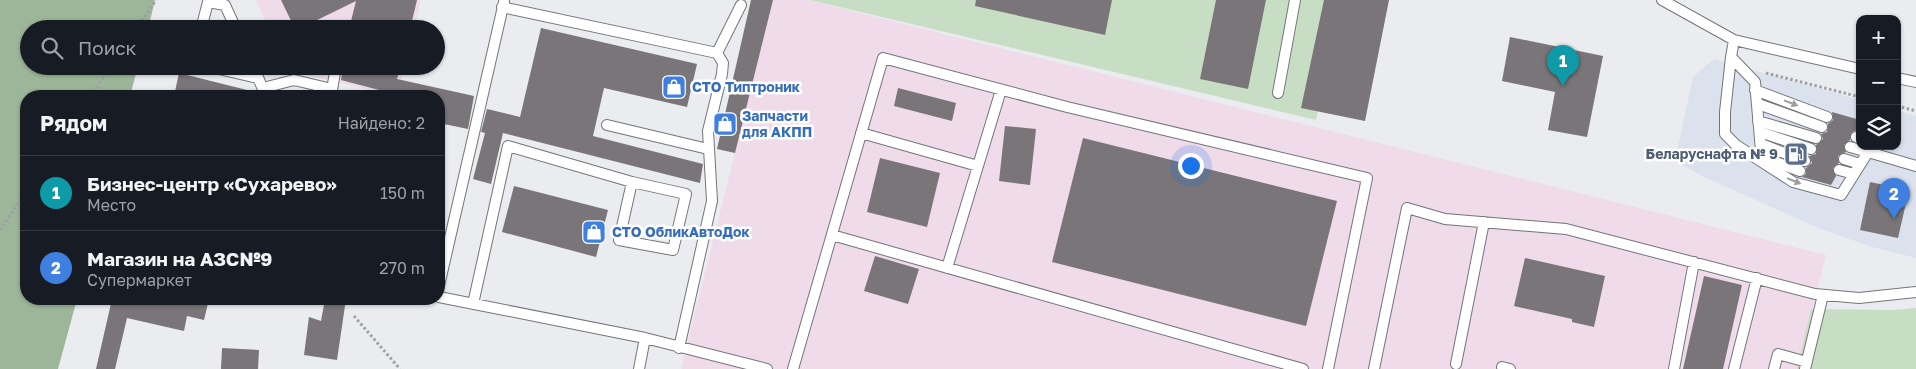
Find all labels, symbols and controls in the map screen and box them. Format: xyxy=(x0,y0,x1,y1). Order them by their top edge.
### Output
map controls xyxy=(1856,15,1901,150)
button: + xyxy=(1856,15,1901,60)
search box xyxy=(20,20,445,75)
icon: search xyxy=(38,34,66,62)
text: Поиск xyxy=(78,36,137,59)
pin: 1 xyxy=(1547,45,1579,86)
button: − xyxy=(1856,60,1901,105)
shop icon: СТО Типтроник xyxy=(661,74,687,100)
place label: СТО Типтроник xyxy=(692,78,800,95)
one-way arrow xyxy=(1784,100,1799,107)
button: layers xyxy=(1856,105,1901,150)
place label: Запчасти для АКПП xyxy=(742,107,812,140)
text: Рядом xyxy=(40,110,107,136)
shop icon: Запчасти для АКПП xyxy=(712,111,738,137)
text: Найдено: 2 xyxy=(338,113,425,133)
fuel station icon: Беларуснафта № 9 xyxy=(1783,141,1809,167)
place label: Беларуснафта № 9 xyxy=(1646,145,1778,162)
your location xyxy=(1178,153,1204,179)
text: Бизнес-центр «Сухарево» xyxy=(87,172,337,195)
one-way arrow xyxy=(1787,178,1801,186)
pin: 2 xyxy=(1878,178,1910,219)
text: 1 xyxy=(52,183,60,203)
text: 150 m xyxy=(380,183,425,203)
text: Место xyxy=(87,195,136,215)
shop icon: СТО ОбликАвтоДок xyxy=(581,219,607,245)
place label: СТО ОбликАвтоДок xyxy=(612,223,750,240)
text: Магазин на АЗС№9 xyxy=(87,247,272,270)
text: 2 xyxy=(51,258,61,278)
text: 270 m xyxy=(379,258,425,278)
text: Супермаркет xyxy=(87,270,192,290)

